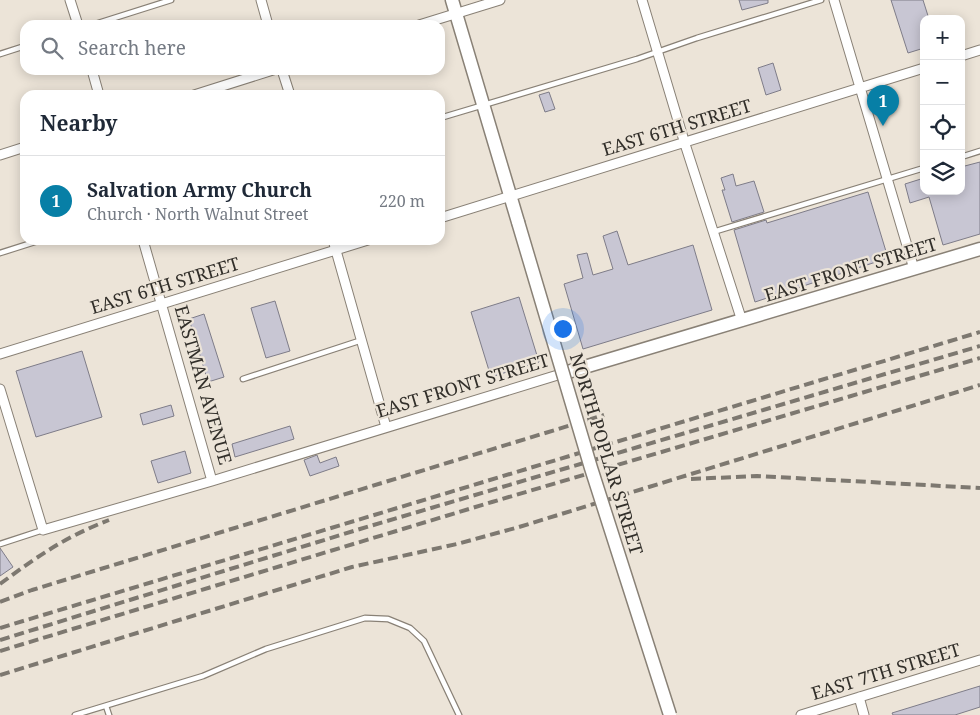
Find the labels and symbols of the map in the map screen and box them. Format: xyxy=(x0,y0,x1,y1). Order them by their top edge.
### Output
pin: 1 xyxy=(867,85,899,126)
street label: EAST 6TH STREET xyxy=(599,93,754,161)
street label: EAST FRONT STREET xyxy=(761,231,940,307)
street label: EAST 6TH STREET xyxy=(87,251,242,319)
street label: EASTMAN AVENUE xyxy=(170,302,238,467)
your location xyxy=(550,316,576,342)
street label: EAST FRONT STREET xyxy=(373,347,552,423)
street label: NORTH POPLAR STREET xyxy=(565,350,649,558)
street label: EAST 7TH STREET xyxy=(808,637,963,705)

